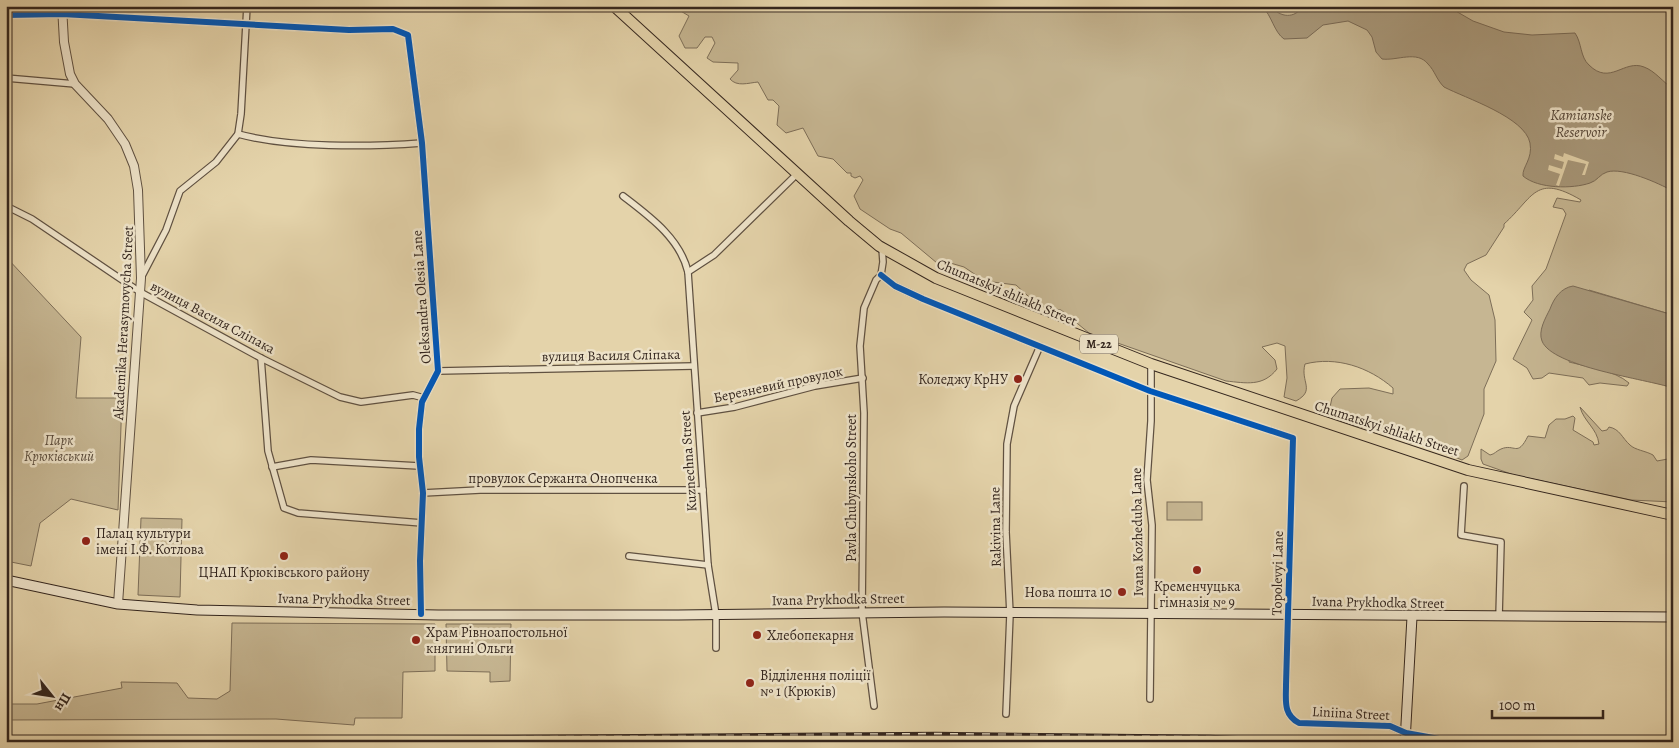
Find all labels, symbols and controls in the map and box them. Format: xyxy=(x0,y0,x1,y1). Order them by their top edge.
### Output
water label: Kamianske Reservoir xyxy=(1550,105,1612,142)
street label: Akademika Herasymovycha Street xyxy=(109,225,138,422)
street label: Oleksandra Olesia Lane xyxy=(407,229,436,364)
street label: Chumatskyi shliakh Street xyxy=(934,254,1080,331)
street label: вулиця Василя Сліпака xyxy=(147,277,279,359)
road number: М-22 xyxy=(1080,334,1118,354)
street label: вулиця Василя Сліпака xyxy=(542,345,681,366)
street label: Березневий провулок xyxy=(712,362,844,407)
place label: Коледжу КрНУ xyxy=(918,370,1008,389)
marker: Коледжу КрНУ xyxy=(1012,373,1024,385)
street label: Chumatskyi shliakh Street xyxy=(1312,396,1462,461)
street label: Kuznechna Street xyxy=(675,409,702,512)
street label: Pavla Chubynskoho Street xyxy=(842,414,861,562)
park label: Парк Крюківський xyxy=(24,431,94,466)
street label: Ivana Kozheduba Lane xyxy=(1127,467,1148,597)
street label: провулок Сержанта Онопченка xyxy=(468,469,658,488)
street label: Rakivina Lane xyxy=(985,487,1006,567)
place label: Палац культури імені І.Ф. Котлова xyxy=(96,524,204,559)
street label: Topolevyi Lane xyxy=(1267,531,1288,615)
marker: Палац культури імені І.Ф. Котлова xyxy=(80,535,92,547)
marker: ЦНАП Крюківського району xyxy=(278,550,290,562)
place label: ЦНАП Крюківського району xyxy=(199,563,370,582)
marker: Кременчуцька гімназія № 9 xyxy=(1191,564,1203,576)
place label: Кременчуцька гімназія № 9 xyxy=(1154,577,1241,612)
place label: Нова пошта 10 xyxy=(1025,583,1112,602)
marker: Нова пошта 10 xyxy=(1116,586,1128,598)
street label: Ivana Prykhodka Street xyxy=(277,589,411,610)
street label: Ivana Prykhodka Street xyxy=(771,589,905,610)
street label: Ivana Prykhodka Street xyxy=(1311,592,1445,613)
place label: Храм Рівноапостольної княгині Ольги xyxy=(426,623,567,658)
place label: Хлебопекарня xyxy=(767,626,854,645)
marker: Хлебопекарня xyxy=(751,629,763,641)
marker: Храм Рівноапостольної княгині Ольги xyxy=(410,634,422,646)
place label: Відділення поліції № 1 (Крюків) xyxy=(760,666,871,701)
north arrow xyxy=(28,670,78,720)
marker: Відділення поліції № 1 (Крюків) xyxy=(744,677,756,689)
scale bar xyxy=(1492,688,1603,720)
text: Пн xyxy=(50,690,76,715)
text: 100 m xyxy=(1499,695,1536,715)
street label: Liniina Street xyxy=(1312,702,1391,725)

